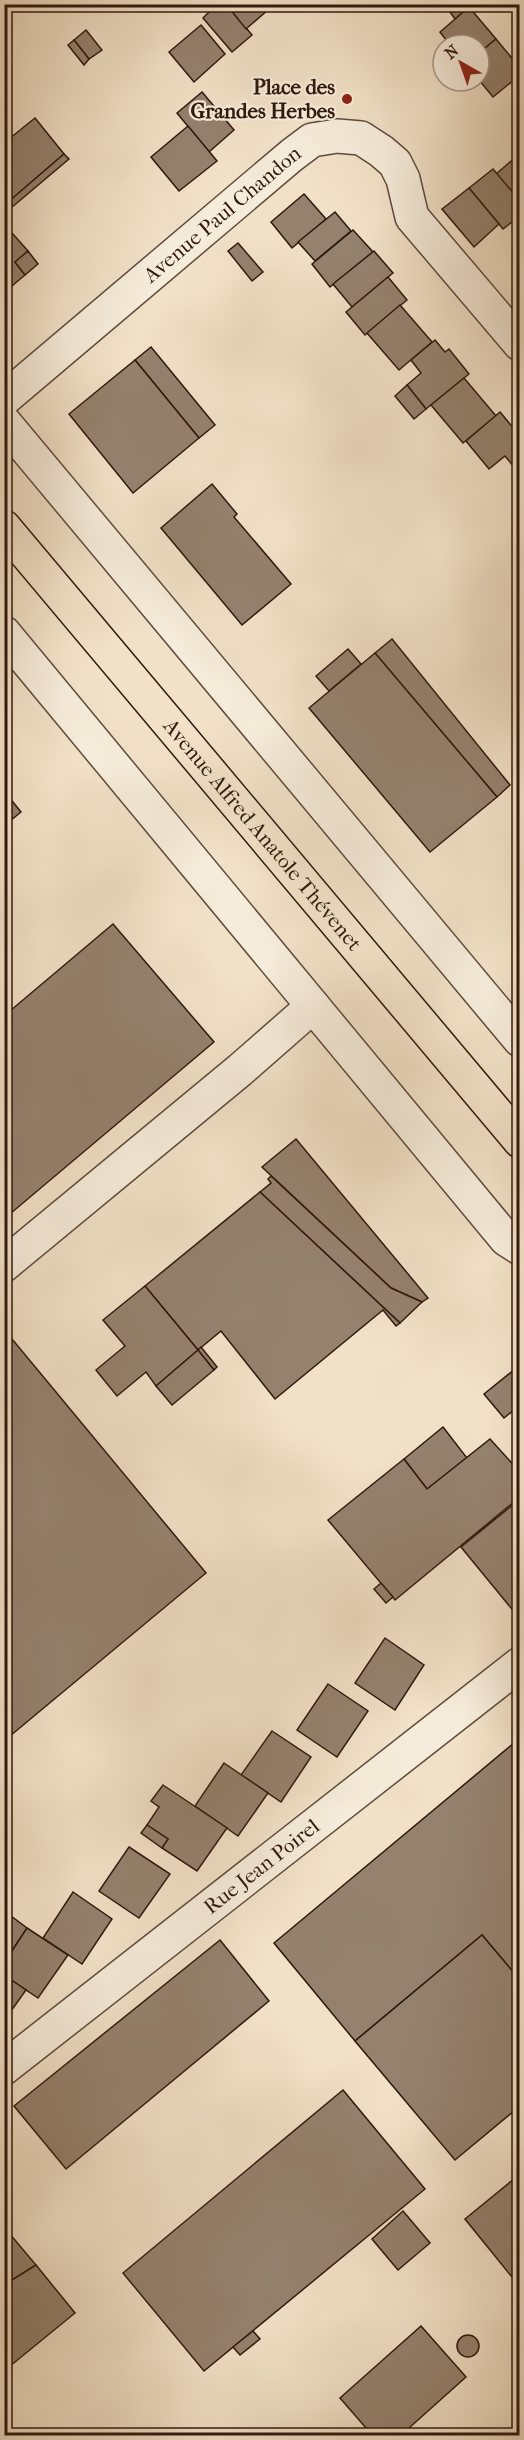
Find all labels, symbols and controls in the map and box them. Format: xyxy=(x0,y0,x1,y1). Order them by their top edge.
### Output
north arrow xyxy=(431,33,491,93)
text: N xyxy=(441,40,463,63)
place label: Place des Grandes Herbes xyxy=(191,75,335,123)
marker: Place des Grandes Herbes xyxy=(340,92,354,106)
street label: Avenue Paul Chandon xyxy=(138,141,305,288)
street label: Avenue Alfred Anatole Thévenet xyxy=(158,713,367,956)
street label: Rue Jean Poirel xyxy=(199,1814,324,1919)

